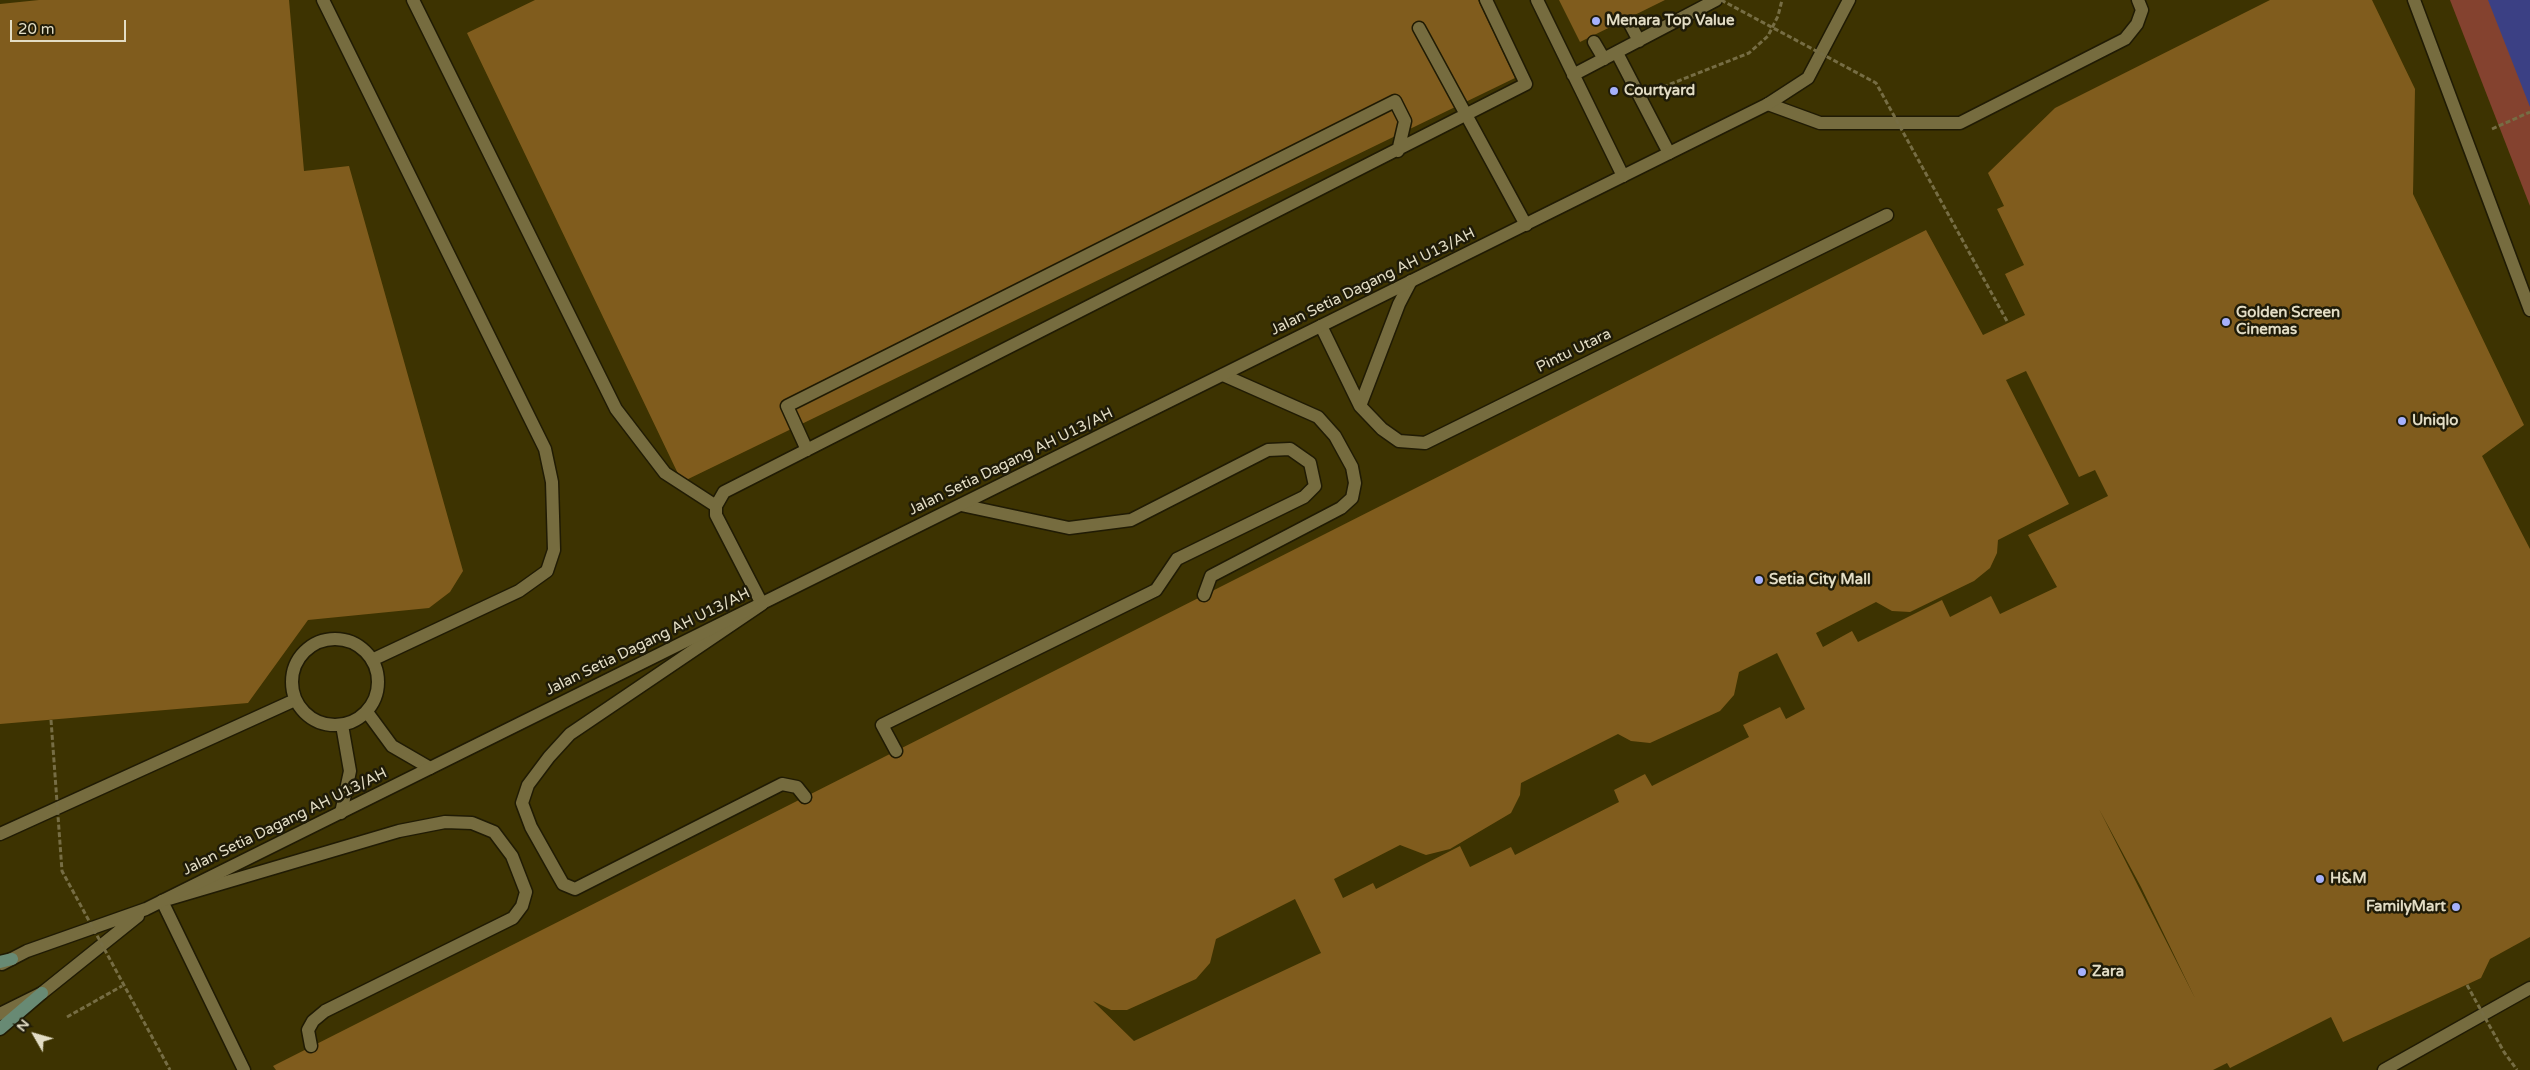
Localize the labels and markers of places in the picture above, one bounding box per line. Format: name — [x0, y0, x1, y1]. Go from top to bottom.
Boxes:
place label: Menara Top Value — [1606, 12, 1734, 30]
marker: Menara Top Value — [1590, 15, 1602, 27]
place label: Courtyard — [1624, 82, 1695, 100]
marker: Courtyard — [1608, 85, 1620, 97]
place label: Golden Screen Cinemas — [2236, 304, 2340, 339]
marker: Golden Screen Cinemas — [2220, 316, 2232, 328]
place label: Uniqlo — [2412, 412, 2458, 430]
marker: Uniqlo — [2396, 415, 2408, 427]
place label: Setia City Mall — [1769, 571, 1871, 589]
marker: Setia City Mall — [1753, 574, 1765, 586]
place label: H&M — [2330, 870, 2367, 888]
marker: H&M — [2314, 873, 2326, 885]
place label: FamilyMart — [2366, 898, 2446, 916]
marker: FamilyMart — [2450, 901, 2462, 913]
place label: Zara — [2092, 963, 2124, 981]
marker: Zara — [2076, 966, 2088, 978]

